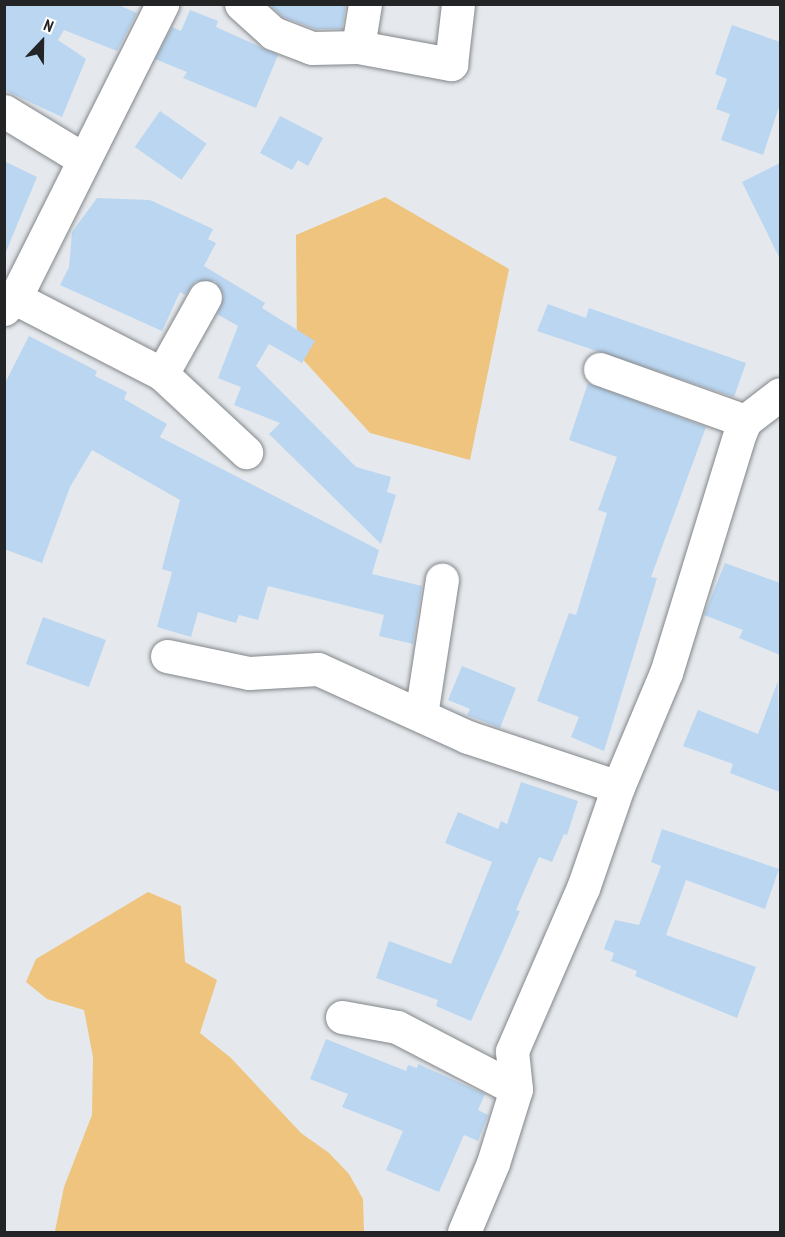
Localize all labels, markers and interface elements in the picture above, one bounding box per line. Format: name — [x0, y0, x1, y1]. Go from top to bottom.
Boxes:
north arrow — [12, 12, 72, 72]
text: N — [41, 14, 56, 36]

